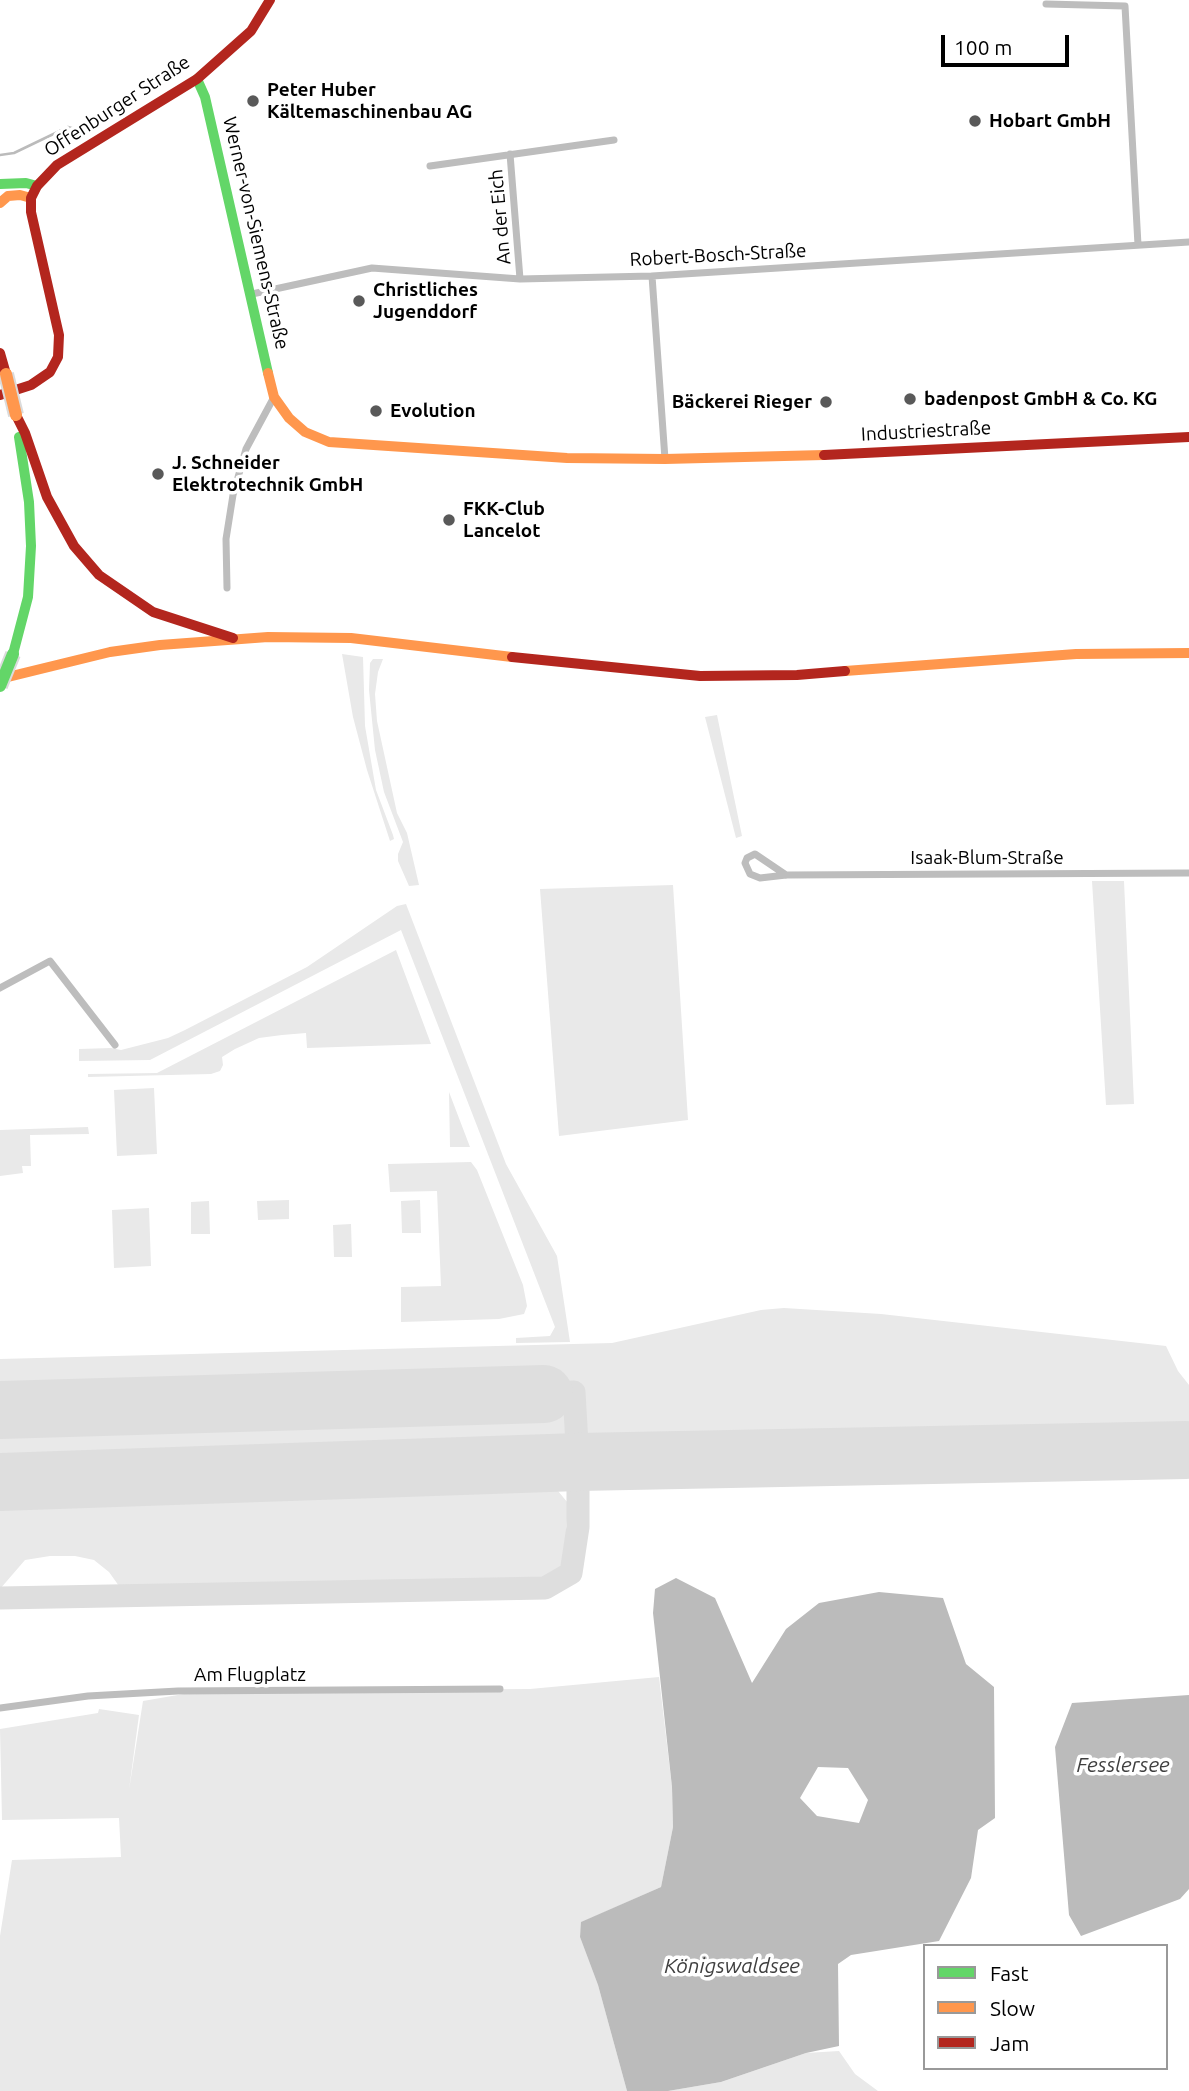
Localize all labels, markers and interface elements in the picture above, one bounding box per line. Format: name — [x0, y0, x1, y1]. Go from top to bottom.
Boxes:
scale bar — [944, 21, 1072, 65]
text: 100 m — [954, 35, 1012, 59]
street label: Offenburger Straße — [40, 50, 194, 162]
place label: Peter Huber Kältemaschinenbau AG — [267, 79, 472, 123]
marker: Peter Huber Kältemaschinenbau AG — [245, 93, 261, 109]
place label: Hobart GmbH — [989, 110, 1111, 132]
marker: Hobart GmbH — [967, 113, 983, 129]
street label: Werner-von-Siemens-Straße — [218, 114, 294, 352]
street label: An der Eich — [484, 168, 516, 266]
street label: Robert-Bosch-Straße — [629, 239, 807, 271]
place label: Christliches Jugenddorf — [373, 279, 478, 323]
marker: Christliches Jugenddorf — [351, 293, 367, 309]
place label: badenpost GmbH & Co. KG — [924, 388, 1157, 410]
place label: Bäckerei Rieger — [672, 391, 812, 413]
marker: badenpost GmbH & Co. KG — [902, 391, 918, 407]
marker: Bäckerei Rieger — [818, 394, 834, 410]
place label: Evolution — [390, 400, 476, 422]
marker: Evolution — [368, 403, 384, 419]
street label: Industriestraße — [860, 416, 992, 446]
place label: J. Schneider Elektrotechnik GmbH — [172, 452, 363, 496]
marker: J. Schneider Elektrotechnik GmbH — [150, 466, 166, 482]
place label: FKK-Club Lancelot — [463, 498, 545, 542]
marker: FKK-Club Lancelot — [441, 512, 457, 528]
street label: Isaak-Blum-Straße — [910, 847, 1064, 869]
street label: Am Flugplatz — [194, 1664, 306, 1686]
water label: Fesslersee — [1076, 1752, 1170, 1778]
legend — [923, 1944, 1168, 2070]
water label: Königswaldsee — [664, 1953, 800, 1979]
text: Fast — [990, 1961, 1028, 1985]
text: Slow — [990, 1996, 1035, 2020]
text: Jam — [990, 2031, 1029, 2055]

